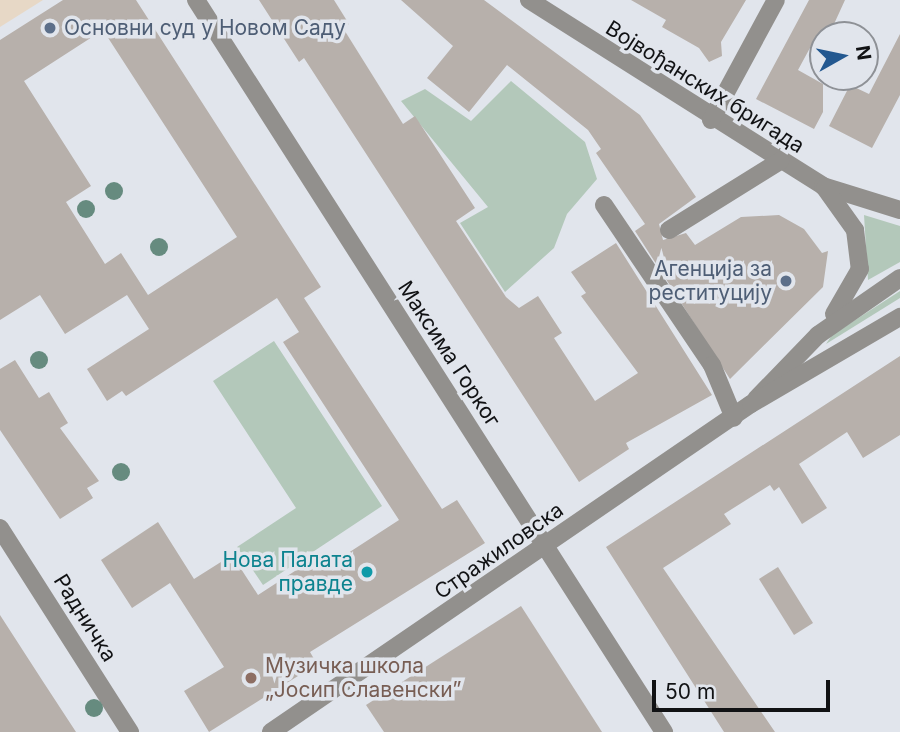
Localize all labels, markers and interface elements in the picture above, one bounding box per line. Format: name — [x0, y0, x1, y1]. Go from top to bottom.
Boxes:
place label: Основни суд у Новом Саду — [64, 15, 346, 41]
street label: Војвођанских бригада — [601, 16, 809, 158]
marker: Основни суд у Новом Саду — [42, 20, 58, 36]
north arrow — [809, 21, 879, 91]
text: N — [851, 44, 876, 62]
place label: Агенција за реституцију — [649, 256, 772, 306]
marker: Агенција за реституцију — [778, 273, 794, 289]
street label: Максима Горког — [393, 276, 505, 432]
street label: Стражиловска — [430, 497, 568, 605]
place label: Нова Палата правде — [222, 547, 353, 597]
marker: Нова Палата правде — [359, 564, 375, 580]
street label: Радничка — [48, 570, 122, 666]
place label: Музичка школа „Јосип Славенски” — [265, 653, 461, 703]
scale bar — [655, 666, 834, 710]
marker: Музичка школа „Јосип Славенски” — [243, 670, 259, 686]
text: 50 m — [665, 679, 715, 704]

